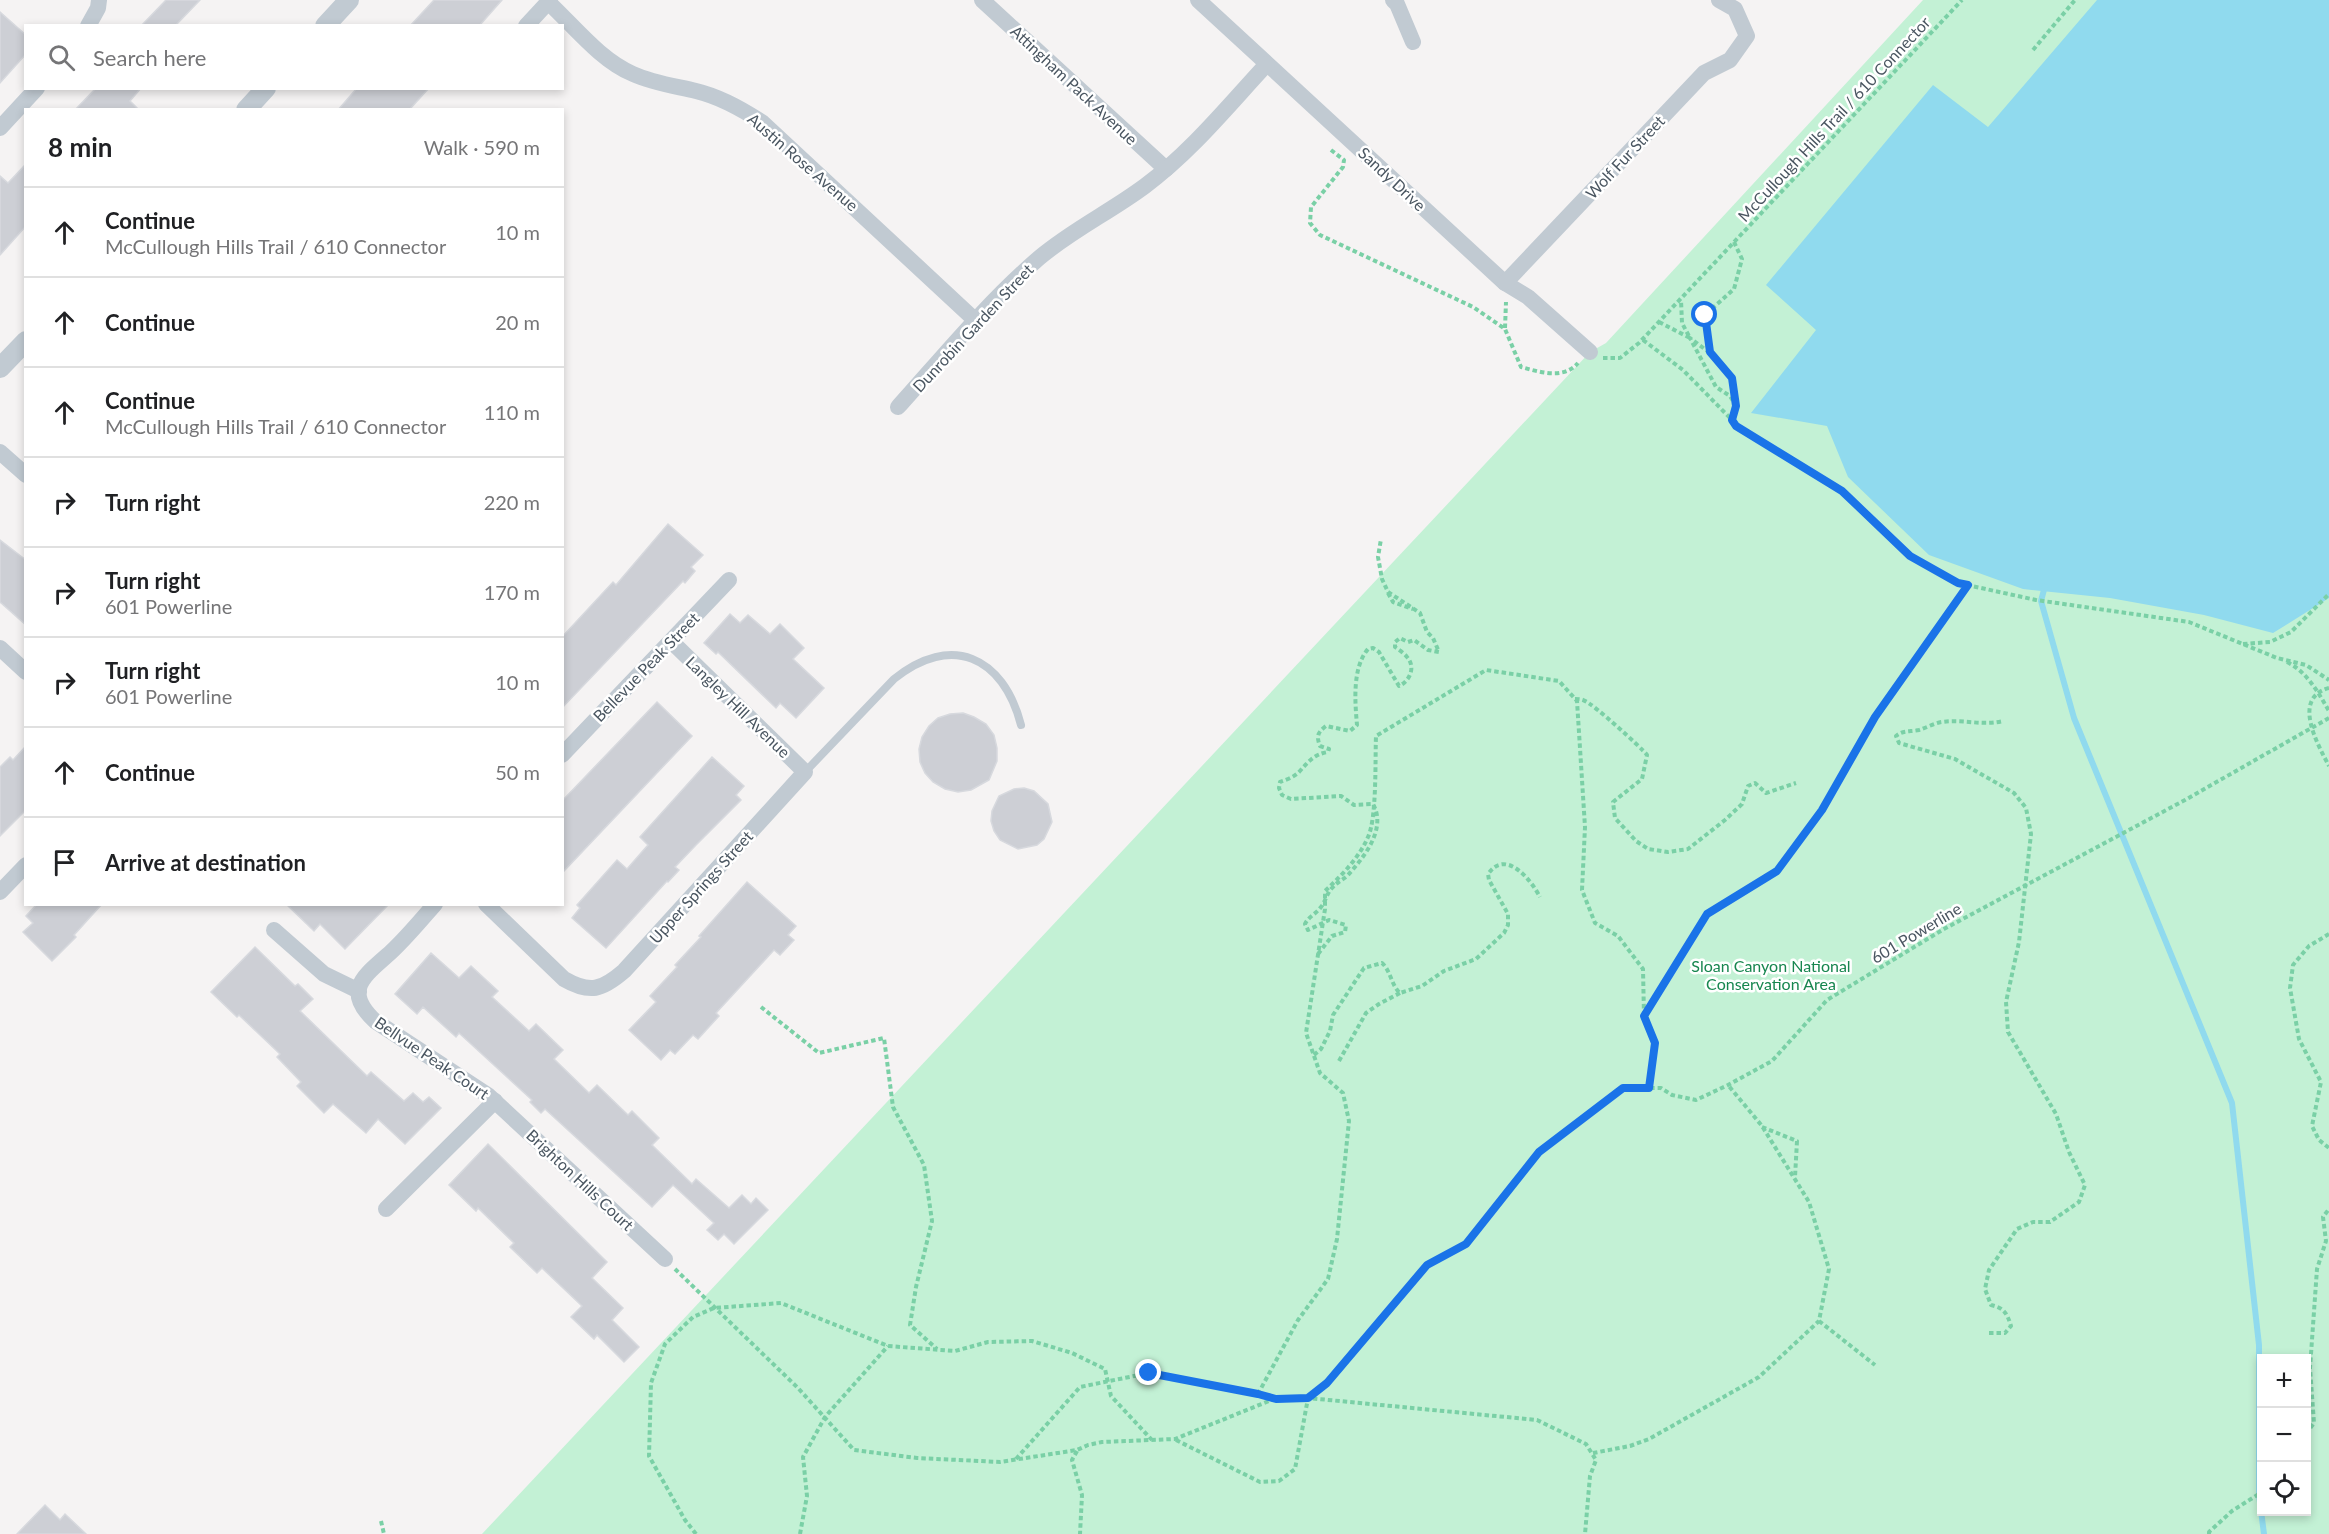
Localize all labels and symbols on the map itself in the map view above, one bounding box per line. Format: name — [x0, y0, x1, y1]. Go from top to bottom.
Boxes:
street label: McCullough Hills Trail / 610 Connector — [1734, 12, 1934, 225]
street label: Attingham Pack Avenue — [1007, 21, 1142, 148]
street label: Austin Rose Avenue — [744, 109, 862, 215]
street label: Wolf Fur Street — [1581, 111, 1668, 202]
street label: Sandy Drive — [1355, 143, 1430, 214]
street label: Dunrobin Garden Street — [908, 260, 1037, 396]
route start — [1691, 301, 1717, 327]
street label: Bellevue Peak Street — [589, 608, 703, 725]
street label: Langley Hill Avenue — [682, 652, 794, 761]
street label: Upper Springs Street — [645, 826, 756, 947]
street label: 601 Powerline — [1867, 898, 1964, 967]
park label: Sloan Canyon National Conservation Area — [1691, 956, 1851, 993]
street label: Bellvue Peak Court — [371, 1012, 493, 1103]
street label: Brighton Hills Court — [523, 1125, 638, 1234]
route end — [1135, 1359, 1161, 1385]

